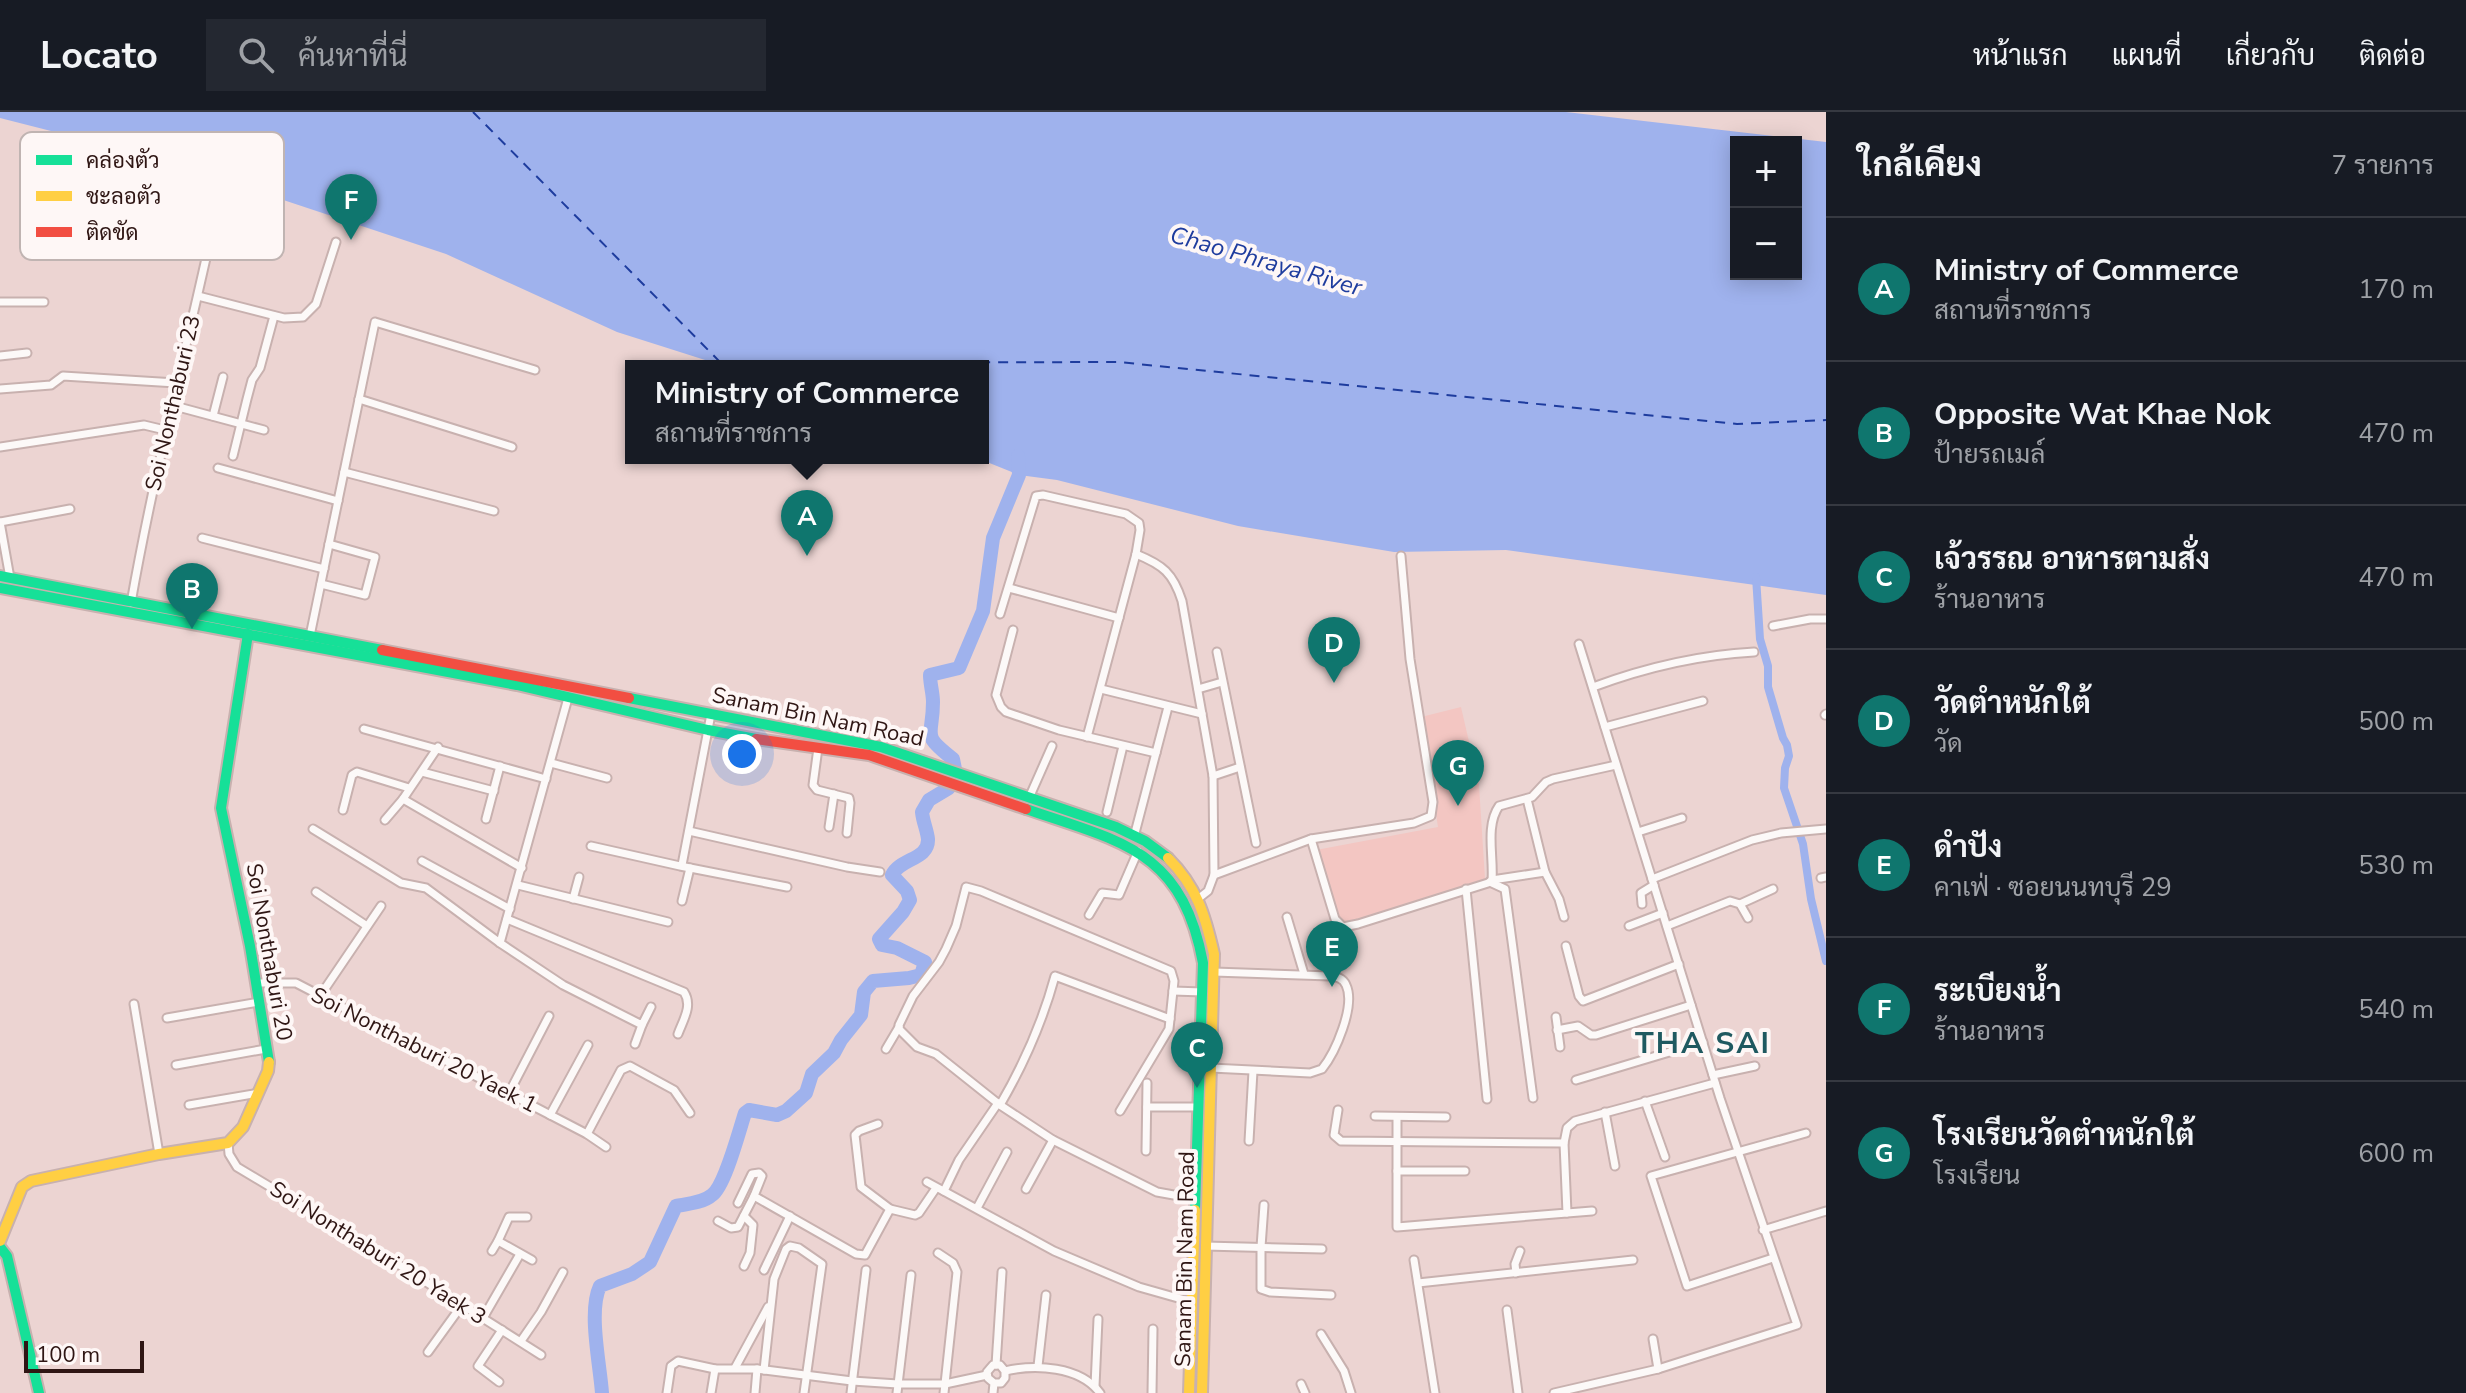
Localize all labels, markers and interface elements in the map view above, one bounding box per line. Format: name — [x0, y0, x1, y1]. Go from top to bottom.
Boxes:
search box — [206, 19, 766, 91]
text: Locato — [40, 30, 158, 81]
icon: search — [234, 33, 278, 77]
text: ค้นหาที่นี่ — [298, 36, 408, 77]
text: หน้าแรก — [1973, 37, 2068, 75]
text: แผนที่ — [2112, 37, 2182, 75]
text: เกี่ยวกับ — [2226, 37, 2315, 75]
text: ติดต่อ — [2359, 37, 2426, 75]
legend — [20, 132, 284, 260]
map controls — [1730, 136, 1802, 280]
button: + — [1730, 136, 1802, 208]
text: ใกล้เคียง — [1858, 142, 1982, 188]
text: คล่องตัว — [86, 146, 160, 176]
text: 7 รายการ — [2331, 148, 2434, 183]
pin: F — [325, 174, 377, 240]
text: ชะลอตัว — [86, 182, 161, 212]
button: − — [1730, 208, 1802, 280]
text: ติดขัด — [86, 218, 138, 248]
water label: Chao Phraya River — [1166, 218, 1367, 304]
text: Ministry of Commerce — [1934, 250, 2239, 291]
text: A — [1874, 272, 1894, 307]
text: 170 m — [2358, 272, 2434, 307]
text: สถานที่ราชการ — [1934, 293, 2092, 328]
street label: Soi Nonthaburi 23 — [138, 312, 208, 494]
popup — [625, 360, 989, 464]
text: Ministry of Commerce — [655, 373, 959, 414]
text: Opposite Wat Khae Nok — [1934, 394, 2271, 435]
text: สถานที่ราชการ — [655, 416, 812, 451]
text: B — [1875, 416, 1893, 451]
text: 470 m — [2358, 416, 2434, 451]
text: ป้ายรถเมล์ — [1934, 437, 2045, 472]
pin: A — [781, 490, 833, 556]
text: เจ้วรรณ อาหารตามสั่ง — [1934, 539, 2210, 580]
text: C — [1875, 560, 1893, 595]
text: 470 m — [2358, 560, 2434, 595]
pin: B — [166, 563, 218, 629]
text: ร้านอาหาร — [1934, 582, 2045, 617]
pin: D — [1308, 617, 1360, 683]
street label: Sanam Bin Nam Road — [709, 680, 927, 754]
text: วัดตำหนักใต้ — [1934, 683, 2091, 724]
text: D — [1874, 704, 1894, 739]
text: 500 m — [2358, 704, 2434, 739]
text: วัด — [1934, 726, 1963, 761]
your location — [722, 734, 762, 774]
pin: G — [1432, 740, 1484, 806]
text: ดำปัง — [1934, 827, 2002, 868]
text: E — [1876, 848, 1892, 883]
text: 530 m — [2358, 848, 2434, 883]
street label: Soi Nonthaburi 20 — [239, 861, 299, 1043]
text: คาเฟ่ · ซอยนนทบุรี 29 — [1934, 870, 2172, 905]
pin: E — [1306, 921, 1358, 987]
text: ระเบียงน้ำ — [1934, 971, 2062, 1012]
street label: Soi Nonthaburi 20 Yaek 1 — [306, 980, 542, 1120]
text: F — [1877, 992, 1891, 1027]
text: 540 m — [2358, 992, 2434, 1027]
text: ร้านอาหาร — [1934, 1014, 2045, 1049]
pin: C — [1171, 1022, 1223, 1088]
district label: THA SAI — [1635, 1023, 1771, 1064]
text: โรงเรียนวัดตำหนักใต้ — [1934, 1115, 2194, 1156]
text: G — [1874, 1136, 1894, 1171]
text: 600 m — [2358, 1136, 2434, 1171]
street label: Sanam Bin Nam Road — [1168, 1151, 1202, 1367]
text: โรงเรียน — [1934, 1158, 2020, 1193]
street label: Soi Nonthaburi 20 Yaek 3 — [264, 1174, 492, 1332]
scale bar — [24, 1337, 144, 1373]
text: 100 m — [36, 1340, 100, 1370]

